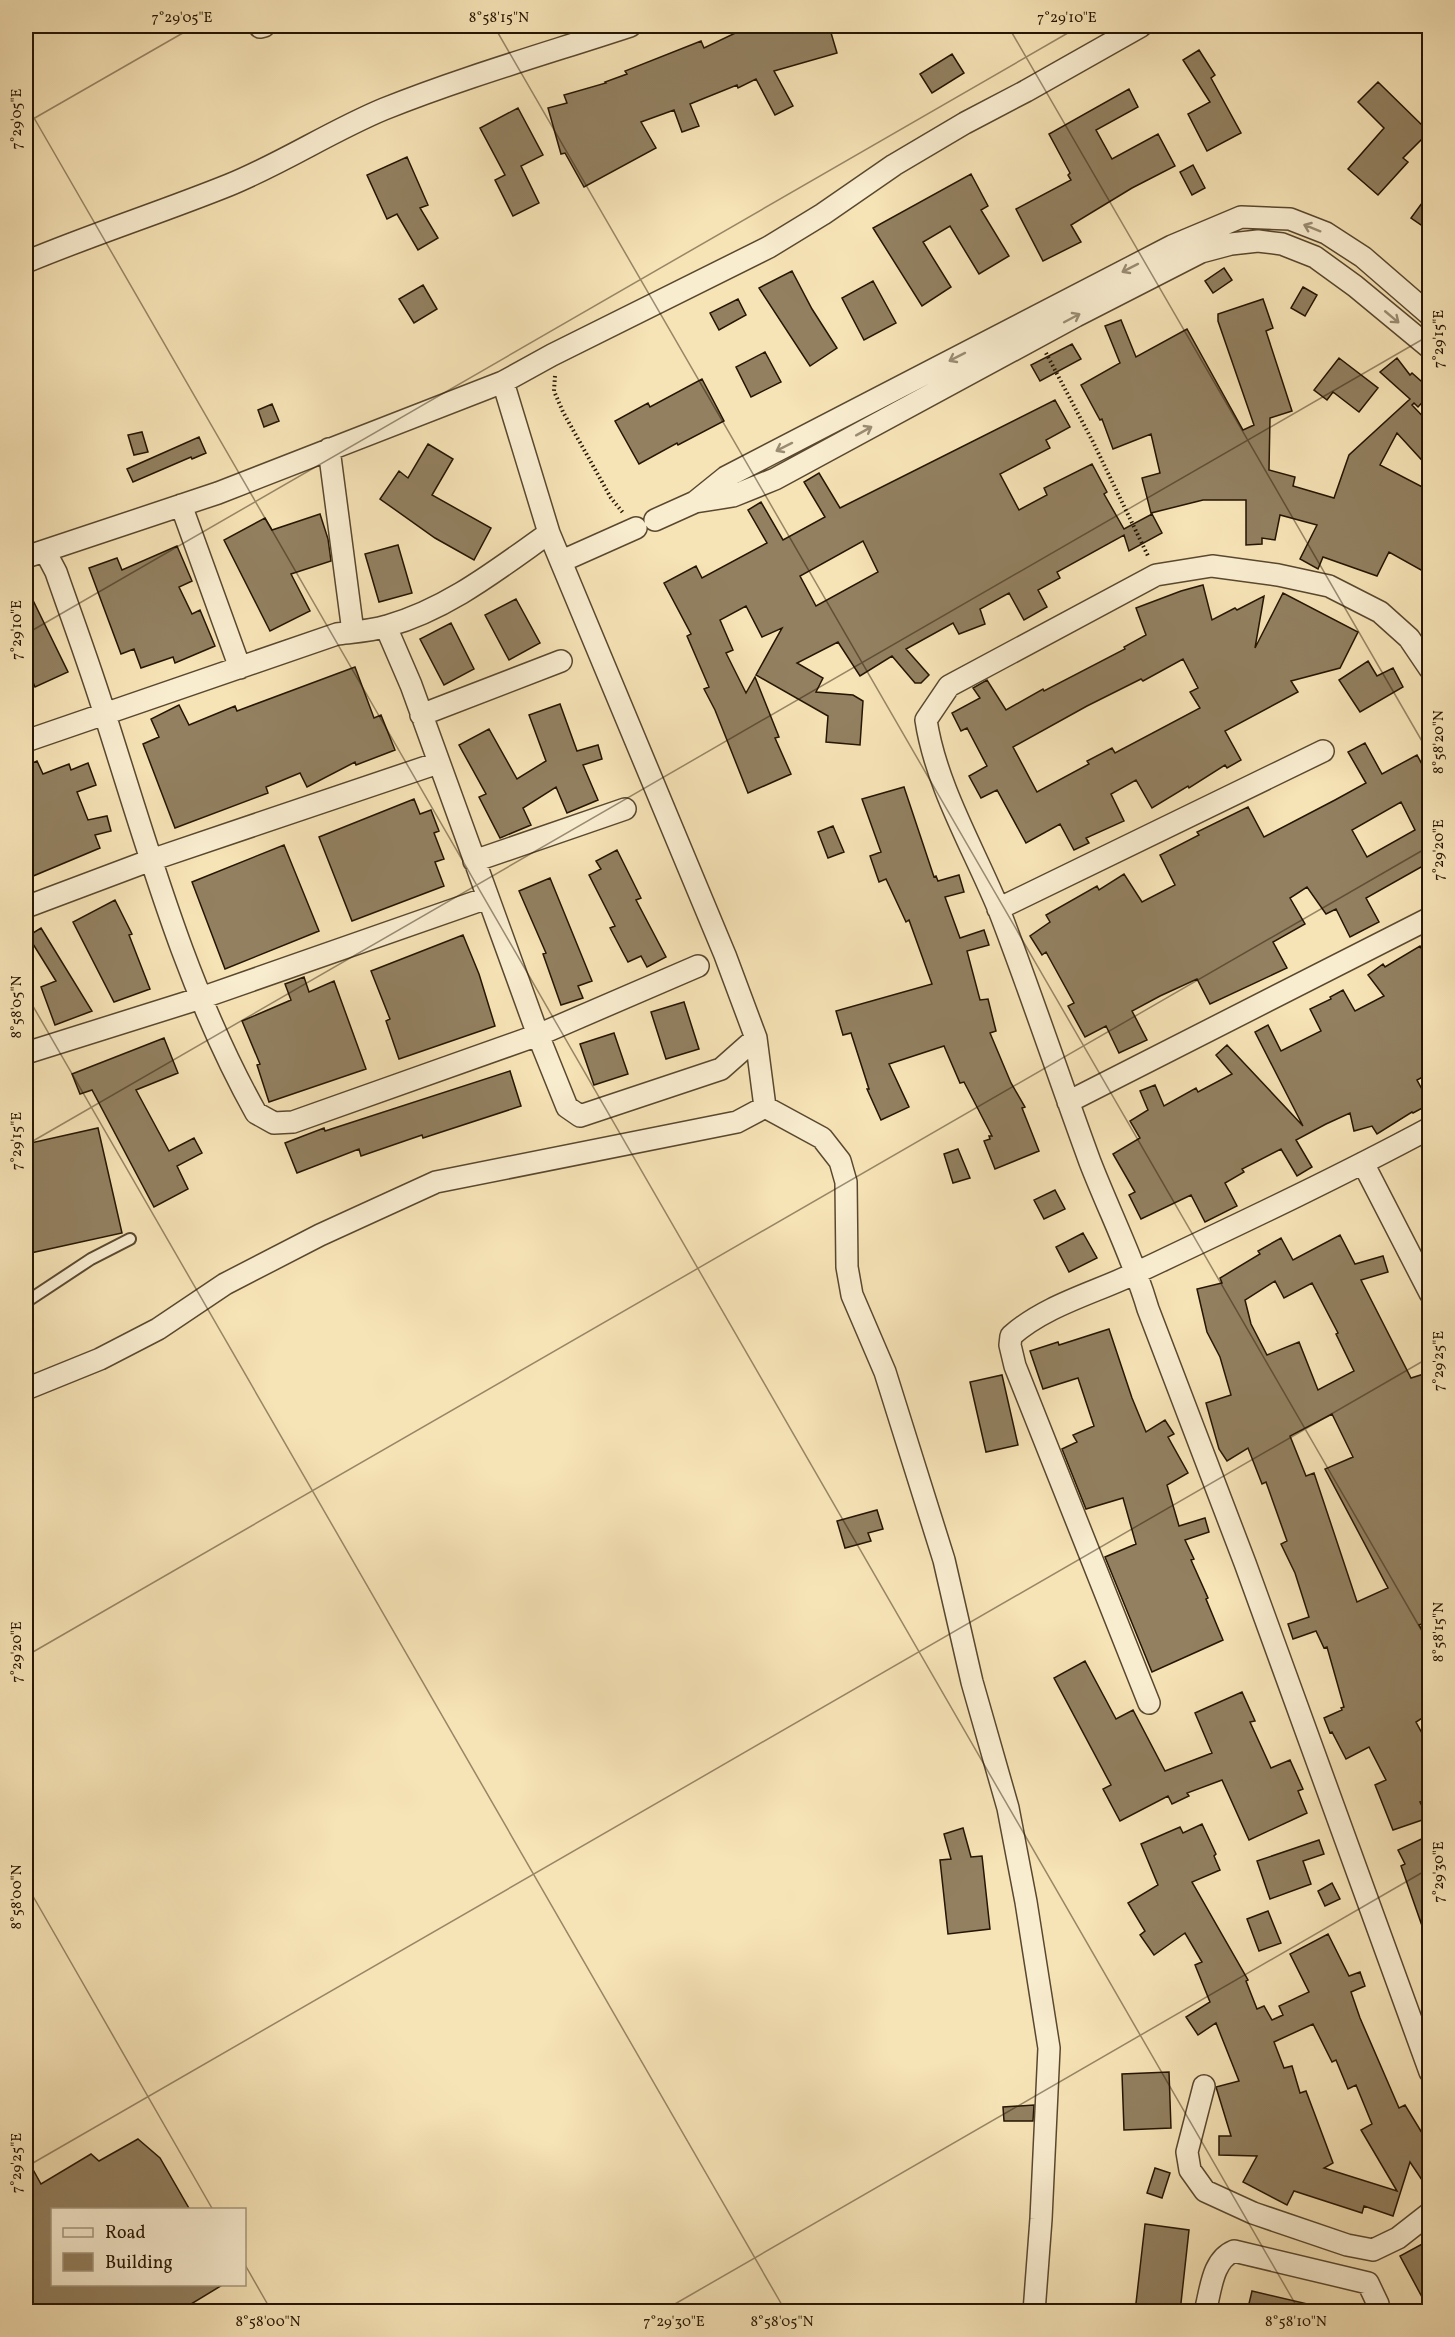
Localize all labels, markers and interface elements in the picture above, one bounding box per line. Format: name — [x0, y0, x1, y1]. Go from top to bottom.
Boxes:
text: 7°29'05"E — [151, 8, 213, 29]
text: 8°58'15"N — [469, 8, 529, 29]
text: 7°29'10"E — [1037, 8, 1097, 29]
text: 7°29'05"E — [7, 88, 28, 150]
one-way arrow — [1303, 222, 1322, 233]
one-way arrow — [1122, 262, 1139, 274]
one-way arrow — [1384, 310, 1400, 323]
text: 7°29'15"E — [1429, 310, 1450, 368]
one-way arrow — [1063, 312, 1080, 324]
one-way arrow — [948, 352, 966, 363]
one-way arrow — [855, 425, 872, 437]
one-way arrow — [775, 442, 793, 453]
text: 7°29'10"E — [7, 600, 28, 660]
text: 8°58'20"N — [1429, 710, 1450, 774]
text: 7°29'20"E — [1429, 819, 1450, 881]
text: 8°58'05"N — [7, 975, 28, 1039]
text: 7°29'15"E — [7, 1112, 28, 1170]
text: 7°29'25"E — [1429, 1331, 1450, 1391]
text: 8°58'15"N — [1429, 1602, 1450, 1662]
text: 7°29'20"E — [7, 1621, 28, 1683]
text: 7°29'30"E — [1429, 1841, 1450, 1903]
text: 8°58'00"N — [7, 1864, 28, 1930]
text: 7°29'25"E — [7, 2133, 28, 2193]
legend — [51, 2208, 246, 2286]
text: Road — [105, 2221, 146, 2246]
text: Building — [105, 2251, 173, 2276]
text: 8°58'00"N — [235, 2312, 301, 2333]
text: 7°29'30"E — [643, 2312, 705, 2333]
text: 8°58'05"N — [750, 2312, 814, 2333]
text: 8°58'10"N — [1265, 2312, 1327, 2333]

